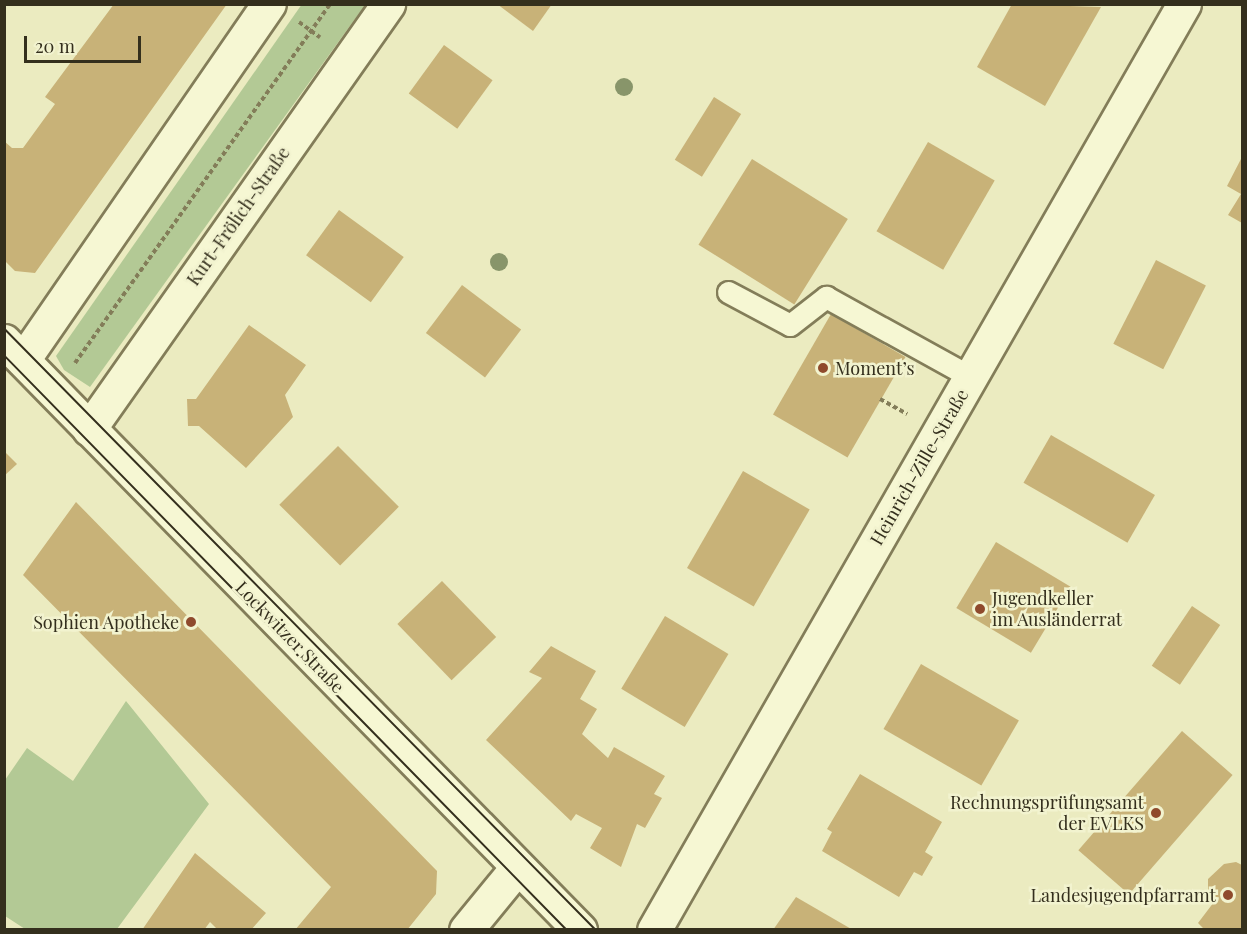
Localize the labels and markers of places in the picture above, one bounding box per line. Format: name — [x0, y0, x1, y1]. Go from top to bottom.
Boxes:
place label: Moment’s — [835, 357, 915, 379]
marker: Moment’s — [816, 361, 830, 375]
place label: Jugendkeller im Ausländerrat — [992, 588, 1123, 630]
marker: Jugendkeller im Ausländerrat — [973, 602, 987, 616]
place label: Sophien Apotheke — [33, 611, 179, 633]
marker: Sophien Apotheke — [184, 615, 198, 629]
place label: Rechnungsprüfungsamt der EVLKS — [950, 792, 1144, 834]
marker: Rechnungsprüfungsamt der EVLKS — [1149, 806, 1163, 820]
place label: Landesjugendpfarramt — [1030, 884, 1216, 906]
marker: Landesjugendpfarramt — [1221, 888, 1235, 902]

